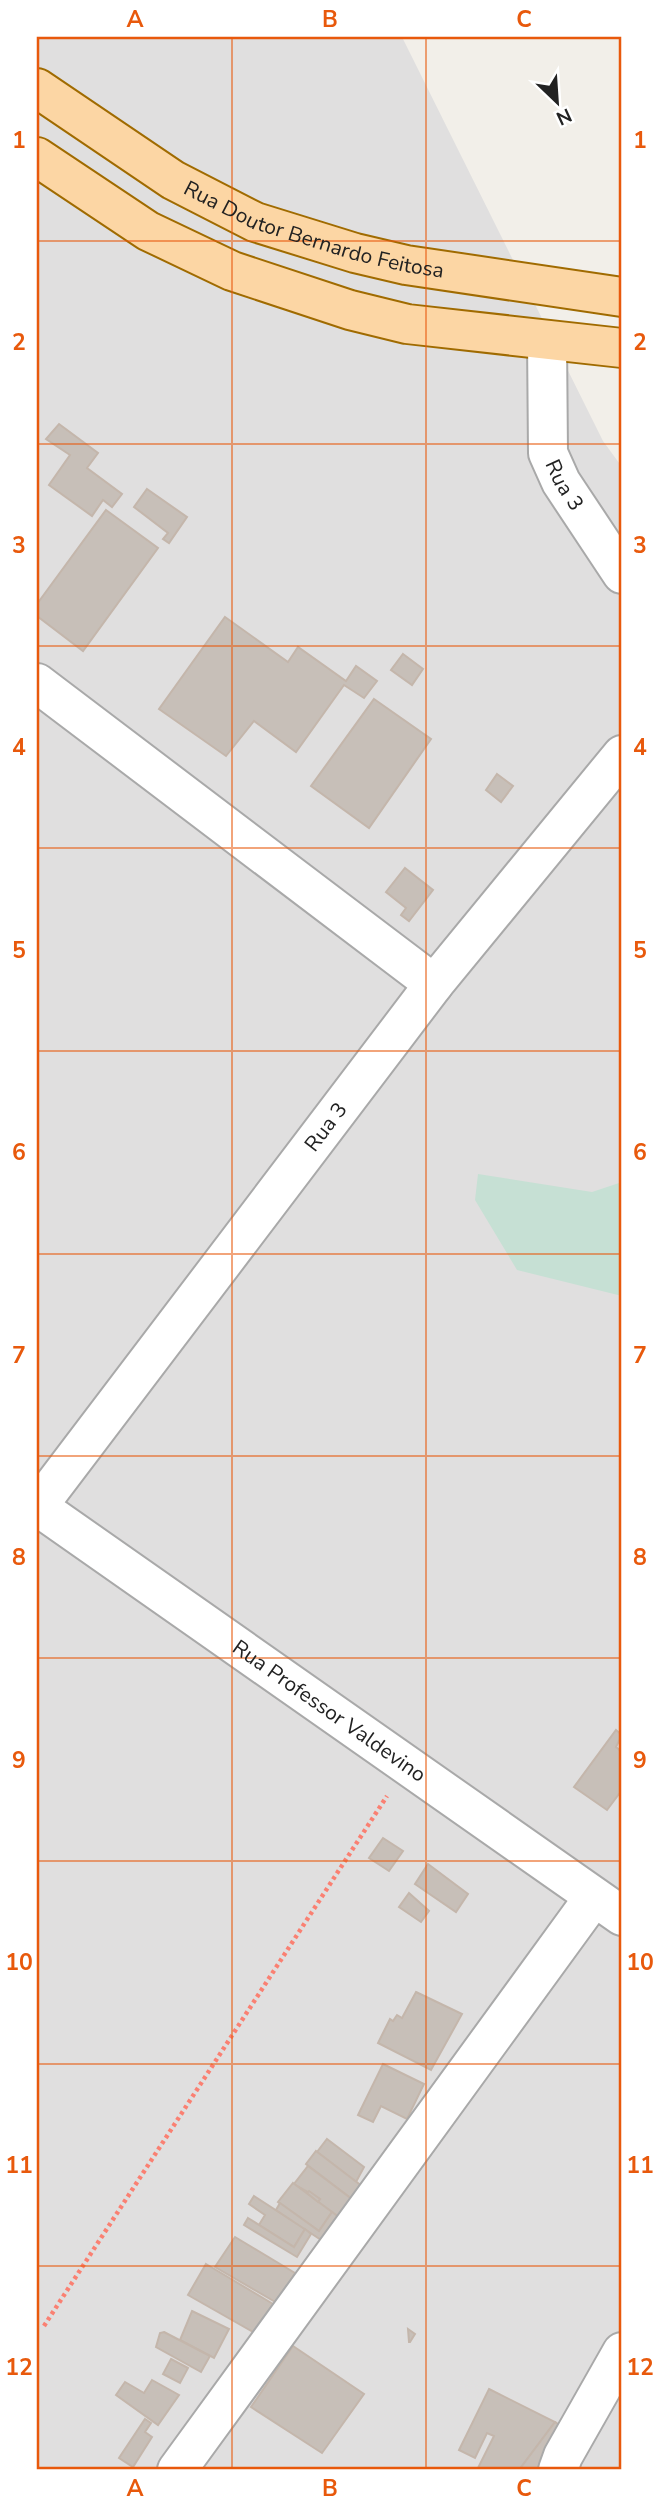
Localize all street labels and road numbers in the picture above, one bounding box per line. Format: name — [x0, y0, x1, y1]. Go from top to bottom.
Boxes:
street label: Rua Doutor Bernardo Feitosa — [179, 174, 446, 284]
street label: Rua 3 — [539, 455, 590, 516]
street label: Rua 3 — [298, 1096, 353, 1157]
street label: Rua Professor Valdevino — [227, 1633, 432, 1788]

